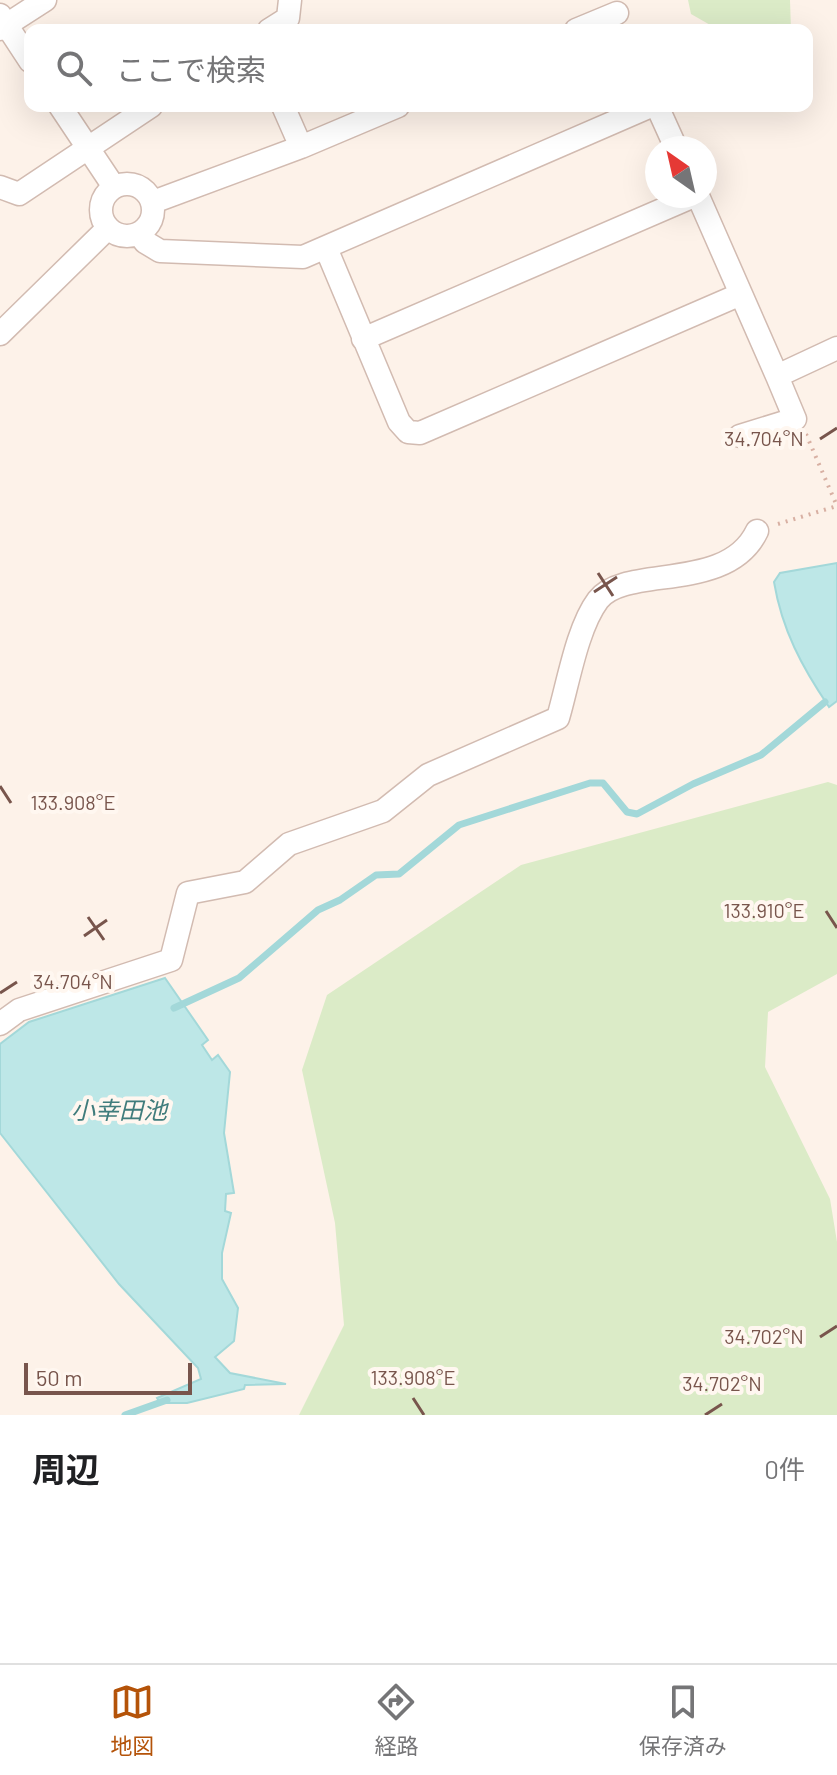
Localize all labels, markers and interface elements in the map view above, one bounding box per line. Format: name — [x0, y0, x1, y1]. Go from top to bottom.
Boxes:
search box — [24, 24, 813, 112]
icon: search — [52, 46, 96, 90]
text: ここで検索 — [116, 51, 266, 87]
north arrow — [645, 136, 717, 208]
text: 34.704°N — [724, 426, 804, 450]
text: 133.908°E — [30, 790, 116, 814]
text: 133.910°E — [723, 898, 805, 922]
text: 34.704°N — [33, 969, 113, 993]
water label: 小幸田池 — [71, 1095, 169, 1124]
text: 34.702°N — [724, 1324, 804, 1348]
scale bar — [24, 1359, 192, 1395]
text: 50 m — [36, 1364, 82, 1390]
text: 133.908°E — [370, 1365, 456, 1389]
text: 34.702°N — [682, 1371, 762, 1395]
text: 周辺 — [32, 1448, 100, 1489]
text: 0件 — [764, 1453, 805, 1484]
tab: 地図 — [110, 1680, 154, 1760]
tab: 経路 — [374, 1680, 419, 1760]
tab: 保存済み — [639, 1680, 727, 1760]

